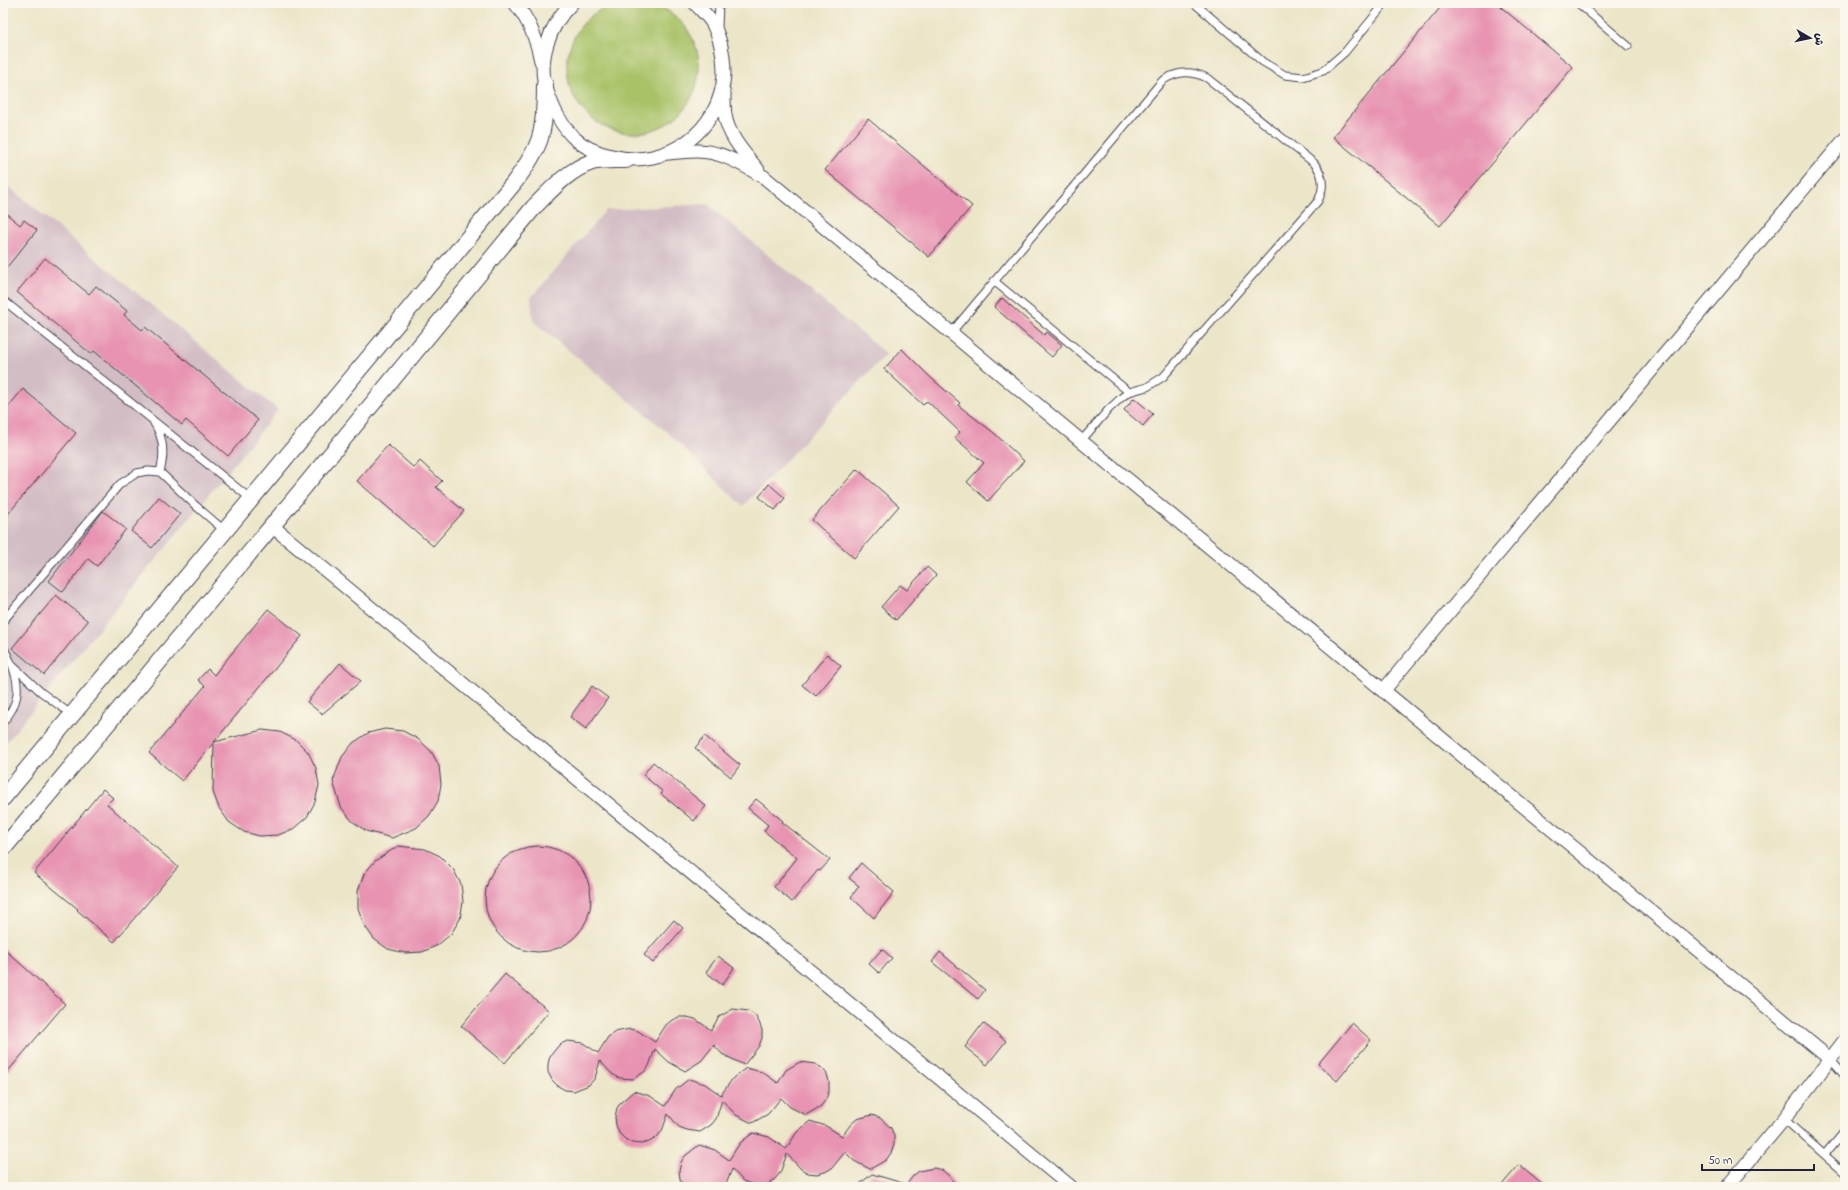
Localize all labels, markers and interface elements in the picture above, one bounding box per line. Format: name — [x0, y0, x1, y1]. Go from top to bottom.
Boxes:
north arrow — [1790, 18, 1830, 58]
text: ش — [1810, 32, 1828, 47]
scale bar — [1702, 1146, 1814, 1172]
text: 50 m — [1708, 1152, 1732, 1170]

